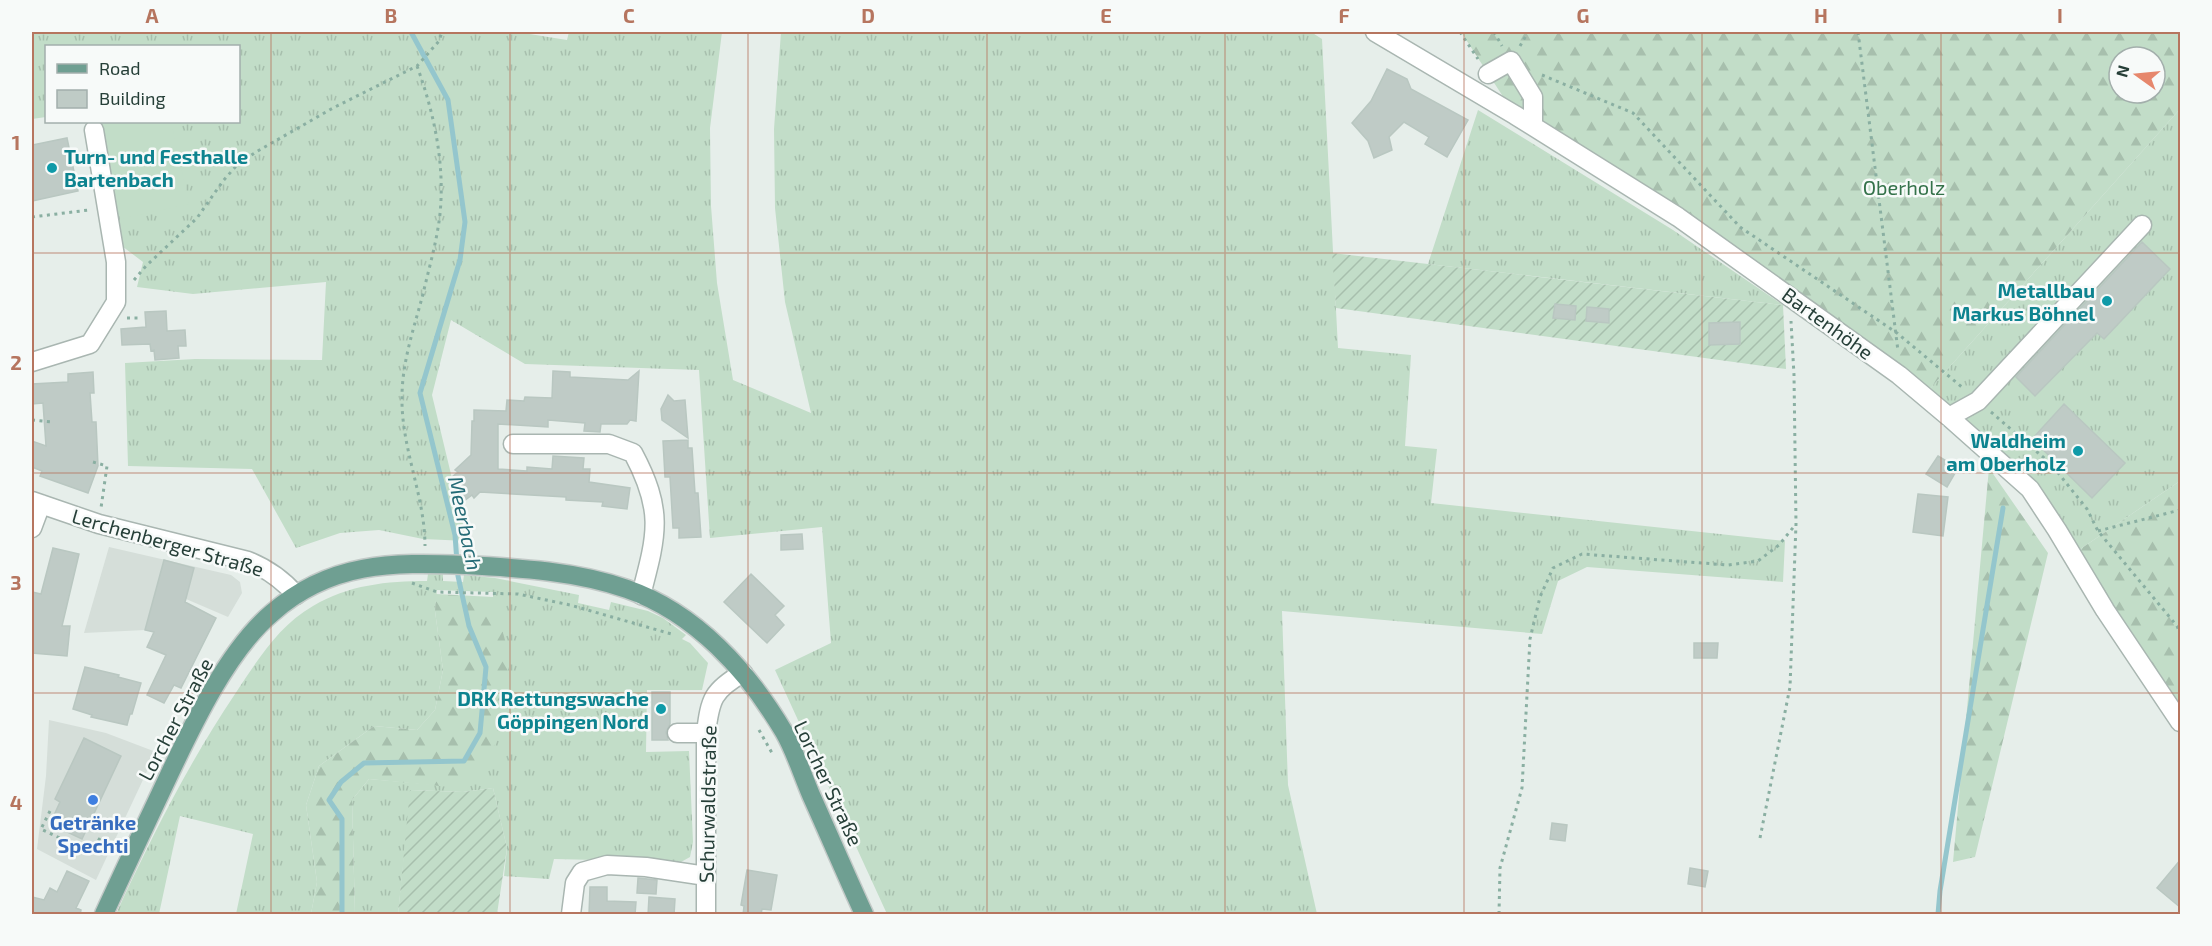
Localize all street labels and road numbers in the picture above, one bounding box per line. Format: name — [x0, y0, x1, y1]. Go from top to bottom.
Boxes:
street label: Bartenhöhe — [1778, 282, 1878, 364]
street label: Lerchenberger Straße — [69, 503, 267, 581]
street label: Lorcher Straße — [133, 654, 217, 784]
street label: Lorcher Straße — [789, 717, 869, 849]
street label: Schurwaldstraße — [694, 725, 720, 883]

